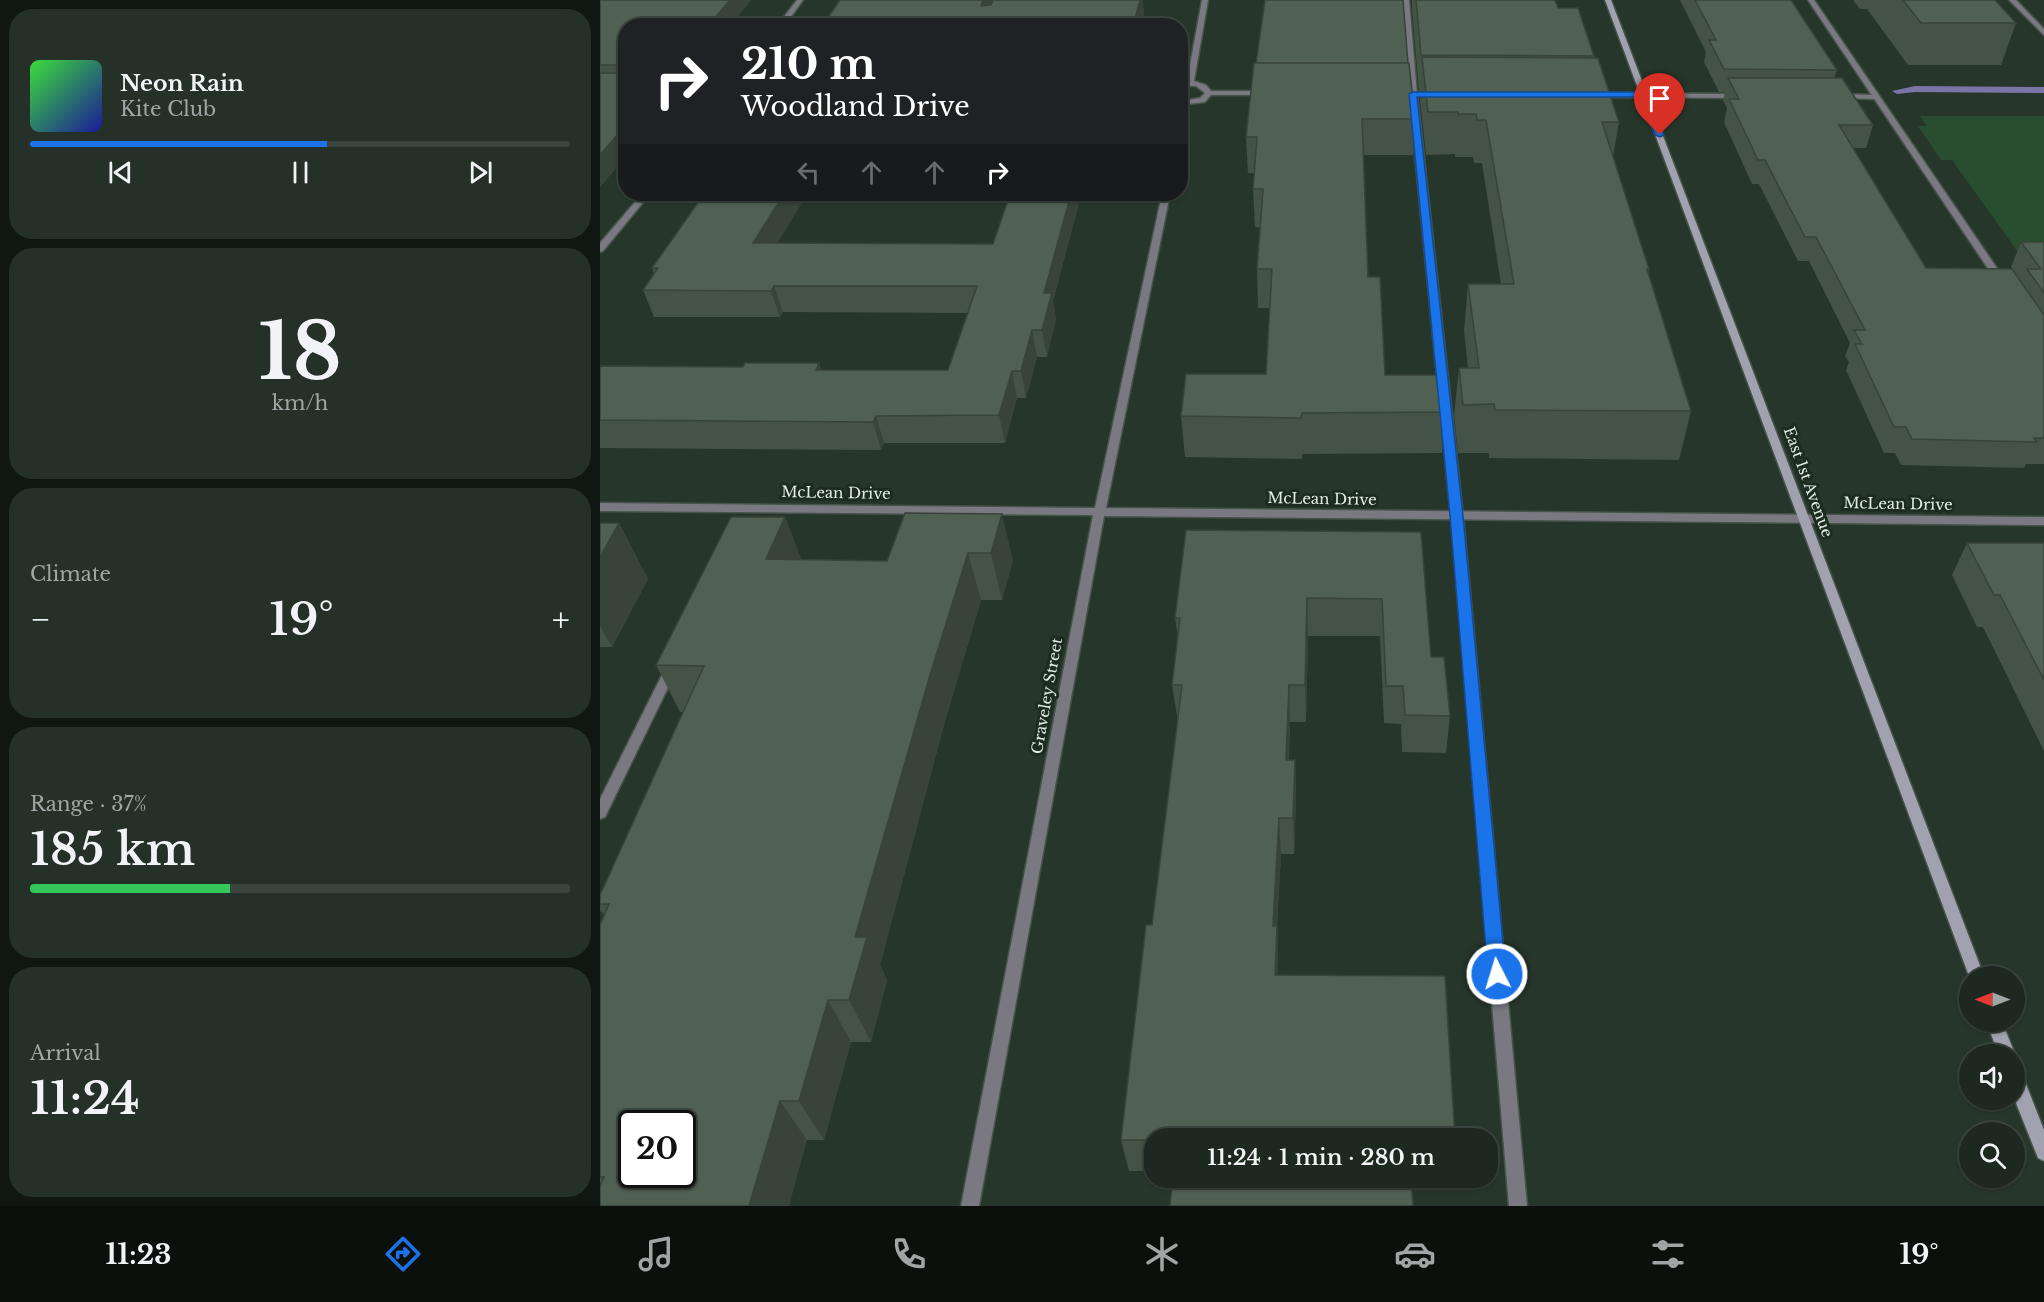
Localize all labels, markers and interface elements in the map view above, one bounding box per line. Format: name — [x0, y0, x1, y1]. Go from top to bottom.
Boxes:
text: 210 m — [741, 38, 876, 90]
icon: right — [642, 42, 720, 120]
text: Neon Rain — [120, 70, 244, 97]
pin — [1634, 73, 1685, 135]
icon: arrive — [1643, 82, 1676, 115]
text: Woodland Drive — [741, 90, 970, 123]
text: Kite Club — [120, 97, 216, 121]
icon: previous — [104, 156, 137, 189]
icon: pause — [284, 156, 317, 189]
icon: next — [464, 156, 497, 189]
icon: left — [792, 156, 825, 189]
icon: ahead — [855, 156, 888, 189]
icon: ahead — [918, 156, 951, 189]
icon: right — [981, 156, 1014, 189]
text: 18 — [258, 303, 342, 400]
text: km/h — [272, 391, 328, 415]
street label: East 1st Avenue — [1780, 424, 1837, 540]
street label: McLean Drive — [781, 482, 891, 503]
street label: McLean Drive — [1267, 488, 1377, 509]
street label: McLean Drive — [1843, 493, 1953, 514]
text: Climate — [30, 562, 111, 586]
text: 19° — [269, 591, 334, 647]
text: − — [30, 599, 51, 640]
text: + — [552, 599, 570, 640]
street label: Graveley Street — [1027, 636, 1066, 755]
text: Range · 37% — [30, 792, 147, 816]
text: 185 km — [30, 821, 195, 877]
position arrow — [1465, 942, 1529, 1006]
north arrow — [1959, 966, 2025, 1032]
map controls — [1959, 966, 2025, 1188]
text: Arrival — [30, 1041, 101, 1065]
button: sound — [1959, 1044, 2025, 1110]
text: 11:24 — [30, 1070, 140, 1126]
speed limit sign: 20 — [618, 1110, 696, 1188]
button: search — [1959, 1122, 2025, 1188]
text: 11:24 · 1 min · 280 m — [1207, 1144, 1435, 1171]
icon: directions — [382, 1233, 424, 1275]
icon: music — [635, 1233, 677, 1275]
icon: phone — [888, 1233, 930, 1275]
icon: climate — [1141, 1233, 1183, 1275]
icon: car — [1394, 1233, 1436, 1275]
icon: filters — [1647, 1233, 1689, 1275]
text: 11:23 — [105, 1238, 171, 1271]
text: 19° — [1900, 1238, 1939, 1271]

